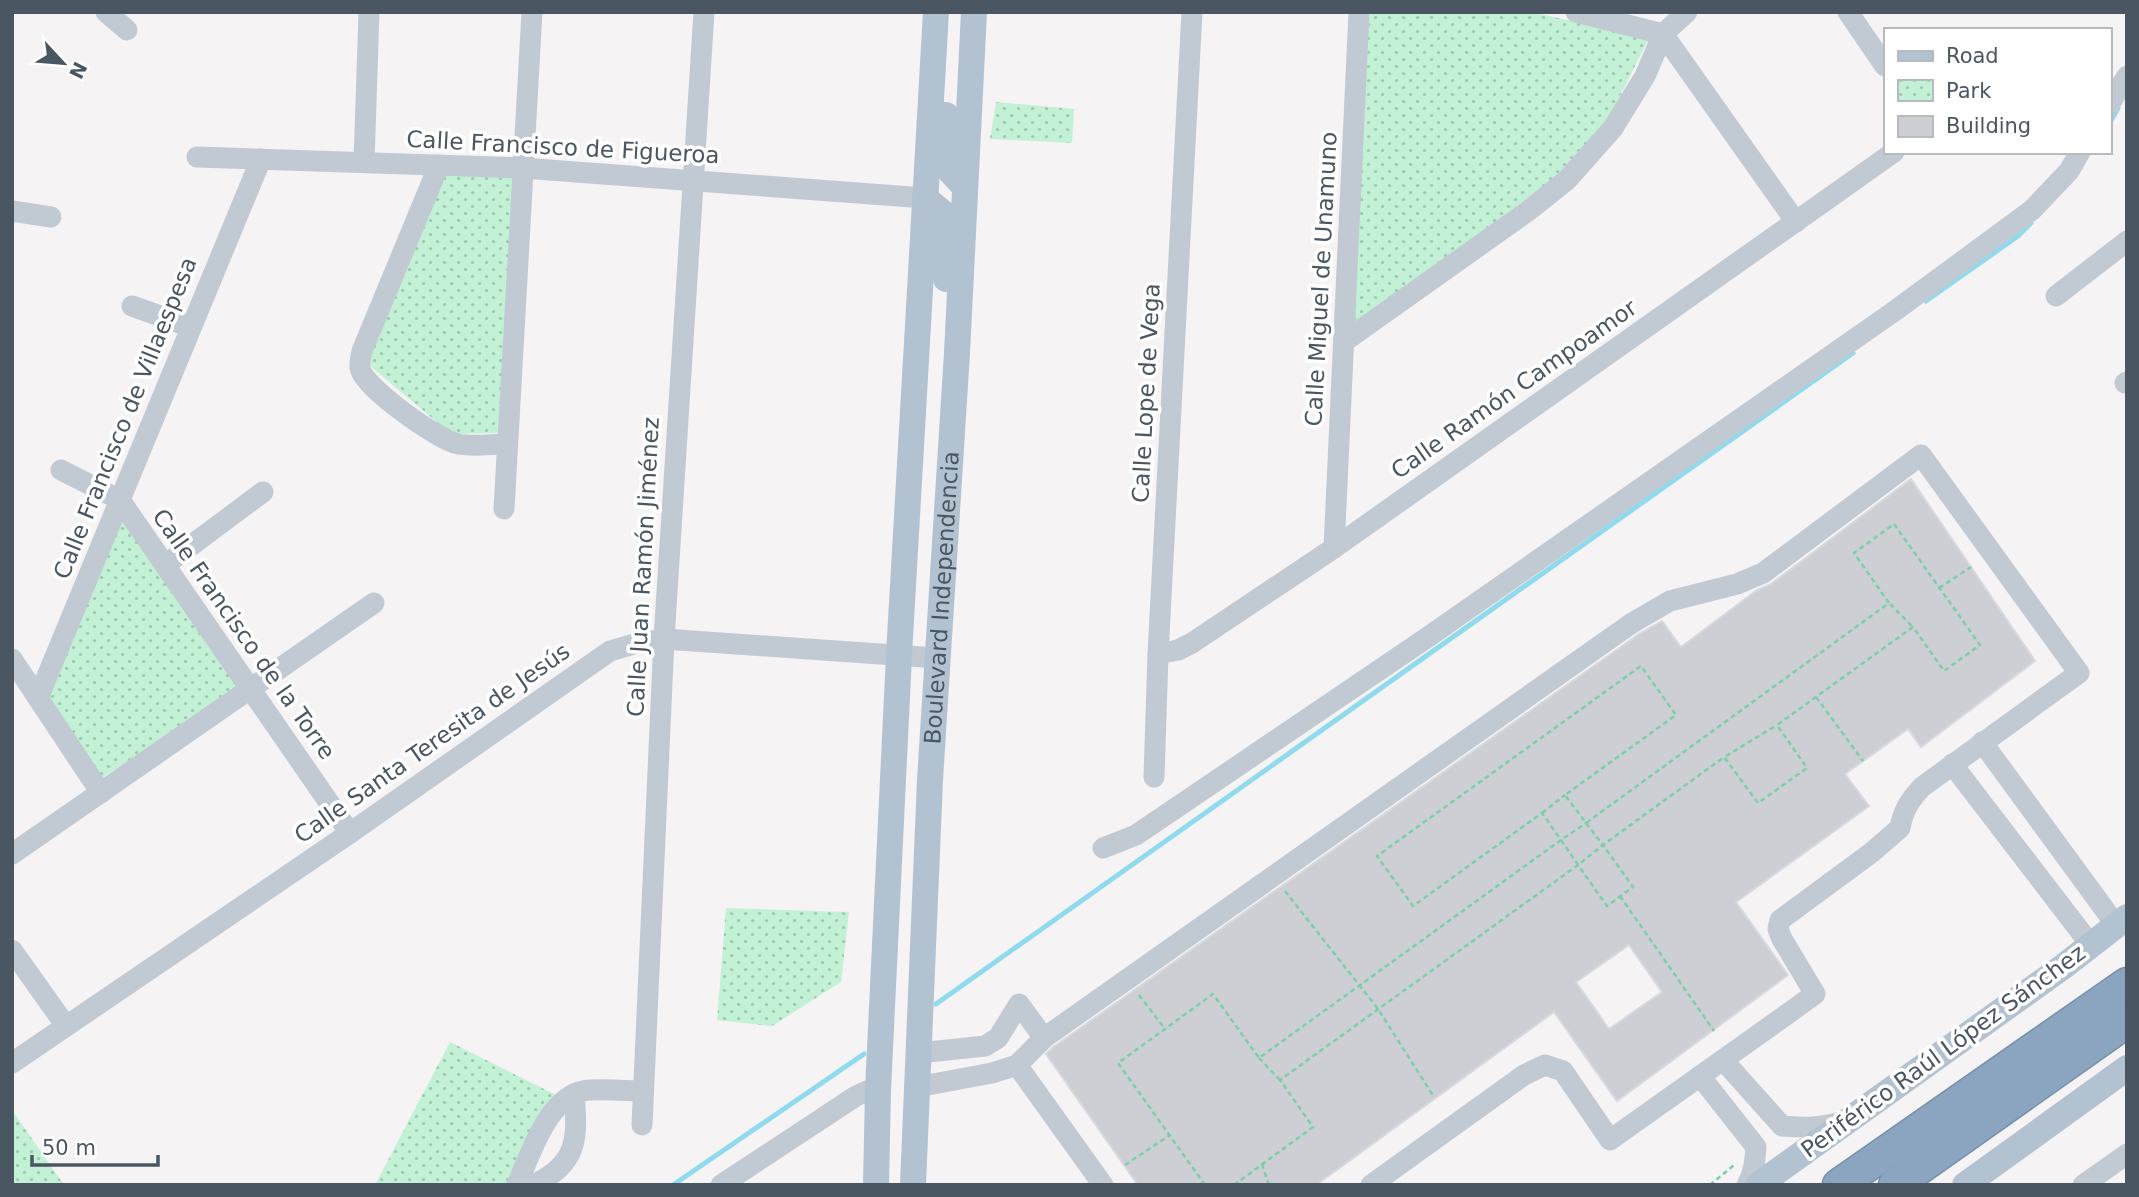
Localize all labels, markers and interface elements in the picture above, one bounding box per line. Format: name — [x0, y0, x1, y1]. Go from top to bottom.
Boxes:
north arrow — [28, 28, 98, 98]
legend — [1884, 28, 2111, 154]
text: Road — [1946, 44, 1999, 68]
text: N — [65, 58, 92, 82]
text: Park — [1946, 79, 1992, 103]
text: Building — [1946, 114, 2031, 138]
street label: Calle Francisco de Figueroa — [406, 126, 720, 168]
street label: Calle Miguel de Unamuno — [1300, 131, 1342, 427]
street label: Calle Francisco de Villaespesa — [48, 253, 202, 583]
street label: Calle Lope de Vega — [1127, 283, 1165, 503]
street label: Calle Ramón Campoamor — [1386, 294, 1642, 484]
street label: Calle Juan Ramón Jiménez — [622, 416, 664, 718]
street label: Boulevard Independencia — [919, 450, 964, 745]
street label: Calle Francisco de la Torre — [147, 504, 341, 764]
street label: Calle Santa Teresita de Jesús — [289, 638, 575, 848]
street label: Periférico Raúl López Sánchez — [1796, 939, 2090, 1163]
scale bar — [32, 1124, 158, 1168]
text: 50 m — [42, 1136, 96, 1160]

